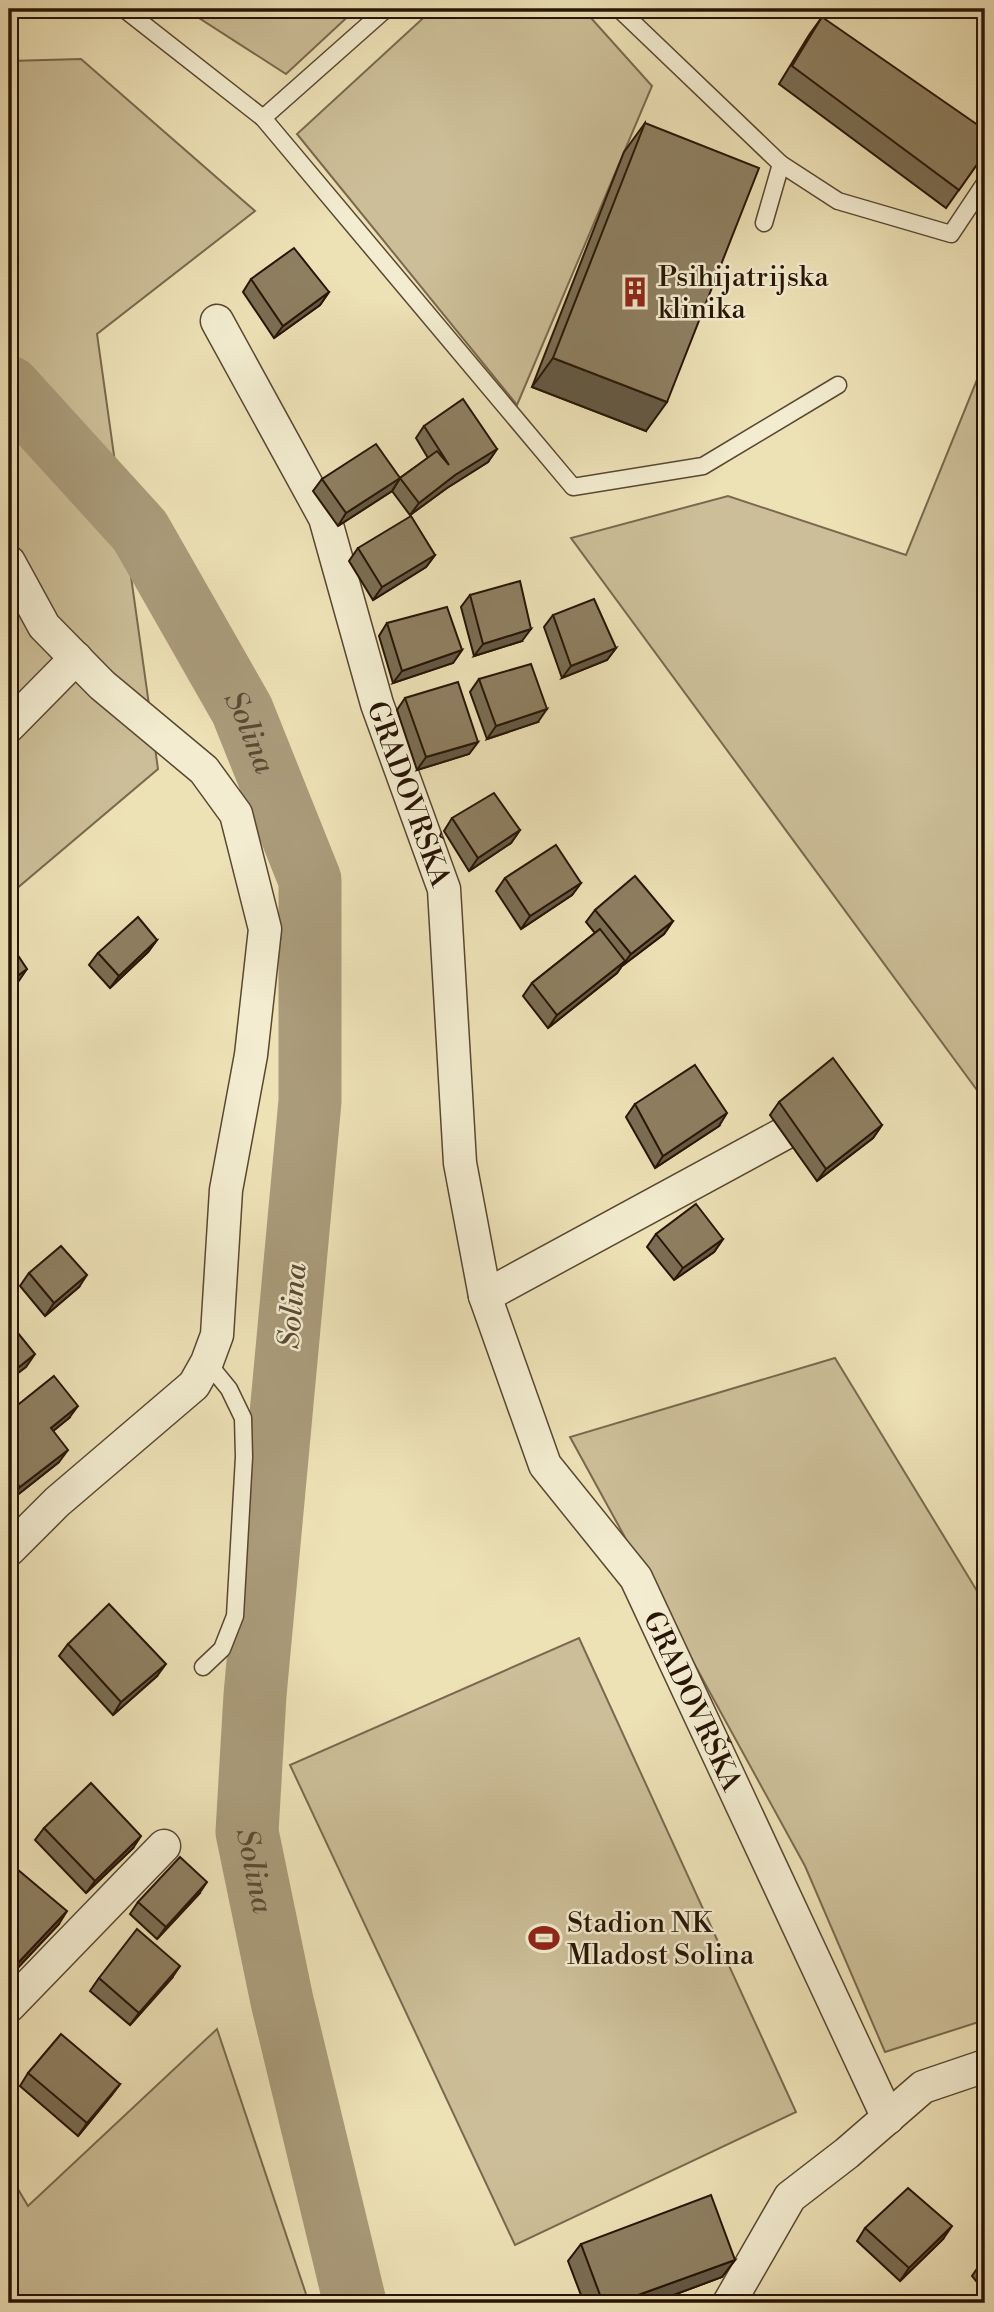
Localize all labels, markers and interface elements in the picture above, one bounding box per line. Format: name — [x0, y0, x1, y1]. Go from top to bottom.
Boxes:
place label: Psihijatrijska klinika — [658, 260, 829, 327]
building icon: Psihijatrijska klinika — [618, 275, 652, 309]
water label: Solina — [215, 684, 283, 779]
street label: GRADOVRŠKA — [358, 697, 458, 892]
water label: Solina — [270, 1261, 316, 1350]
street label: GRADOVRŠKA — [635, 1606, 749, 1797]
water label: Solina — [227, 1825, 281, 1917]
place label: Stadion NK Mladost Solina — [567, 1906, 755, 1973]
sports icon: Stadion NK Mladost Solina — [527, 1921, 561, 1955]

